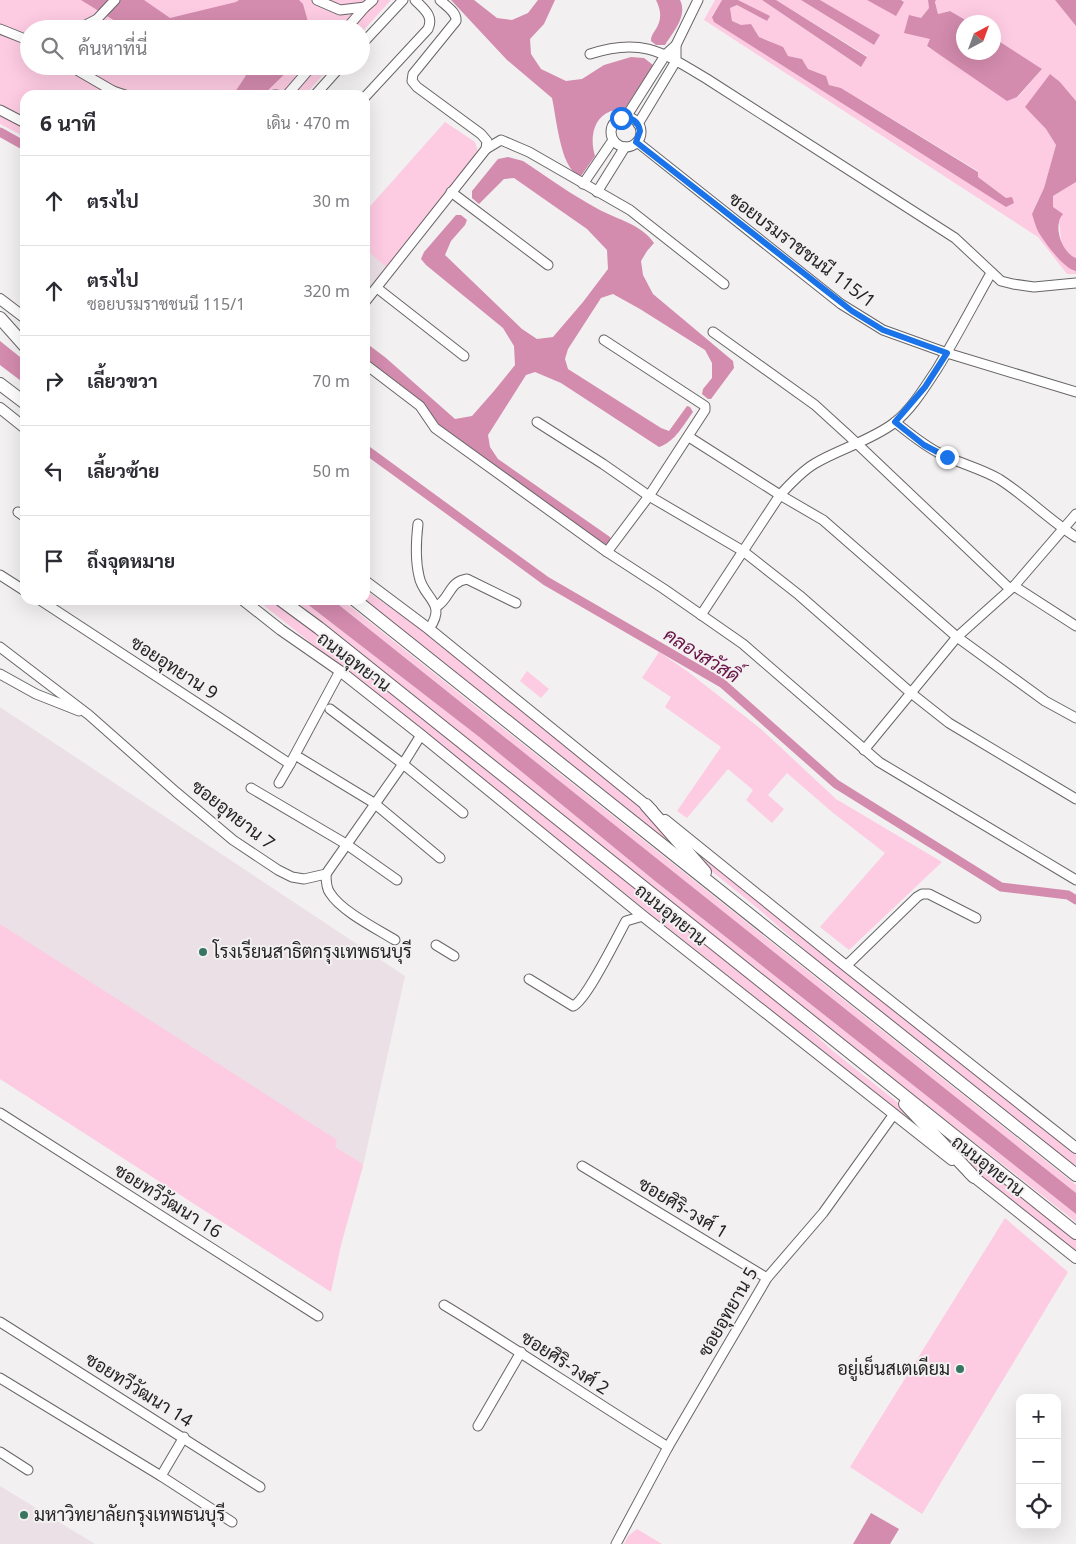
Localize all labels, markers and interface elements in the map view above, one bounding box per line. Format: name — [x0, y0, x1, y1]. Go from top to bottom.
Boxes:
north arrow — [956, 15, 1001, 60]
search box — [20, 20, 370, 75]
icon: search — [38, 34, 66, 62]
text: ค้นหาที่นี่ — [78, 35, 147, 61]
route start — [610, 107, 633, 130]
text: 6 นาที — [40, 109, 96, 137]
text: เดิน · 470 m — [266, 112, 350, 134]
street label: ซอยบรมราชชนนี 115/1 — [724, 186, 881, 312]
icon: ahead — [40, 187, 68, 215]
text: ตรงไป — [87, 188, 139, 214]
text: 30 m — [313, 190, 350, 212]
text: ตรงไป — [87, 267, 139, 293]
icon: ahead — [40, 277, 68, 305]
text: 320 m — [303, 280, 350, 302]
text: ซอยบรมราชชนนี 115/1 — [87, 293, 245, 315]
icon: right — [40, 367, 68, 395]
text: เลี้ยวขวา — [87, 368, 158, 394]
text: 70 m — [313, 370, 350, 392]
route end — [936, 446, 959, 469]
icon: left — [40, 457, 68, 485]
text: เลี้ยวซ้าย — [87, 458, 159, 484]
text: 50 m — [313, 460, 350, 482]
icon: arrive — [40, 547, 68, 575]
text: ถึงจุดหมาย — [87, 548, 175, 574]
water label: คลองสวัสดิ์ — [659, 617, 751, 691]
street label: ถนนอุทยาน — [312, 626, 396, 698]
street label: ซอยอุทยาน 9 — [126, 630, 223, 705]
street label: ซอยอุทยาน 7 — [186, 774, 280, 855]
street label: ถนนอุทยาน — [630, 878, 713, 951]
place label: โรงเรียนสาธิตกรุงเทพธนบุรี — [212, 939, 412, 964]
marker: โรงเรียนสาธิตกรุงเทพธนบุรี — [197, 946, 209, 958]
street label: ถนนอุทยาน — [947, 1129, 1030, 1202]
street label: ซอยทวีวัฒนา 16 — [110, 1157, 227, 1243]
street label: ซอยศิริ-วงศ์ 1 — [634, 1171, 733, 1243]
street label: ซอยอุทยาน 5 — [692, 1262, 763, 1361]
street label: ซอยศิริ-วงศ์ 2 — [517, 1325, 614, 1400]
street label: ซอยทวีวัฒนา 14 — [81, 1346, 198, 1432]
place label: อยู่เย็นสเตเดียม — [837, 1355, 950, 1382]
marker: อยู่เย็นสเตเดียม — [954, 1363, 966, 1375]
map controls — [1016, 1394, 1061, 1529]
button: + — [1016, 1394, 1061, 1439]
button: − — [1016, 1439, 1061, 1484]
button: locate — [1016, 1484, 1061, 1529]
place label: มหาวิทยาลัยกรุงเทพธนบุรี — [34, 1502, 225, 1527]
marker: มหาวิทยาลัยกรุงเทพธนบุรี — [18, 1509, 30, 1521]

